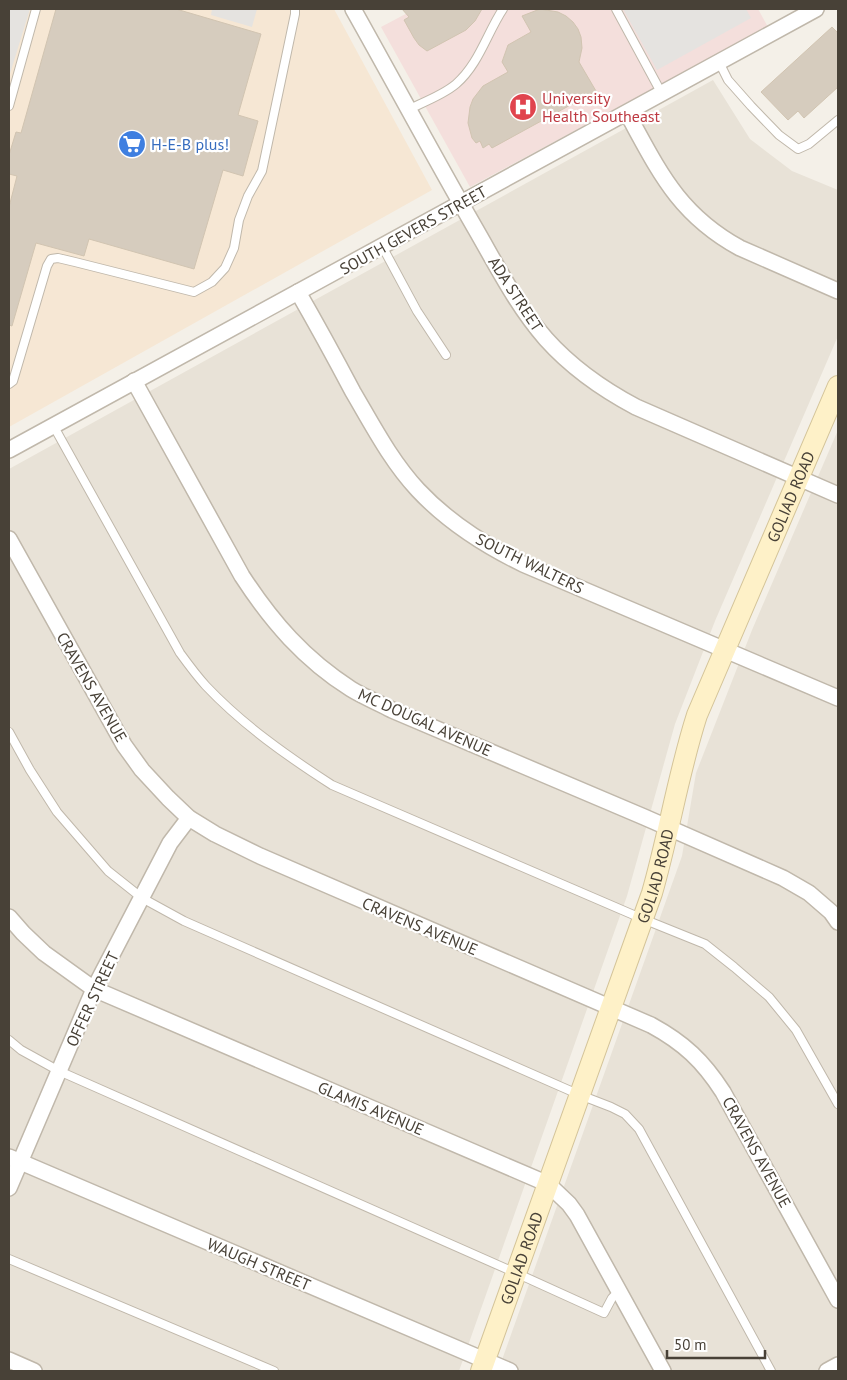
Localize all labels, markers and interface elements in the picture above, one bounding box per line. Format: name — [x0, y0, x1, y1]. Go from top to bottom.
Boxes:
place label: University Health Southeast — [542, 88, 661, 126]
hospital icon: University Health Southeast — [508, 92, 538, 122]
supermarket icon: H-E-B plus! — [117, 129, 147, 159]
place label: H-E-B plus! — [151, 134, 229, 154]
street label: SOUTH GEVERS STREET — [336, 181, 490, 279]
street label: ADA STREET — [484, 253, 548, 335]
street label: GOLIAD ROAD — [762, 448, 819, 545]
street label: SOUTH WALTERS — [473, 528, 587, 598]
street label: CRAVENS AVENUE — [52, 628, 132, 746]
street label: MC DOUGAL AVENUE — [355, 684, 495, 760]
street label: GOLIAD ROAD — [632, 827, 678, 926]
street label: CRAVENS AVENUE — [359, 893, 481, 959]
street label: OFFER STREET — [61, 948, 123, 1050]
street label: GLAMIS AVENUE — [315, 1077, 427, 1139]
street label: CRAVENS AVENUE — [718, 1093, 796, 1211]
street label: GOLIAD ROAD — [496, 1209, 547, 1307]
street label: WAUGH STREET — [204, 1233, 314, 1295]
scale bar — [667, 1328, 764, 1360]
text: 50 m — [674, 1335, 707, 1354]

